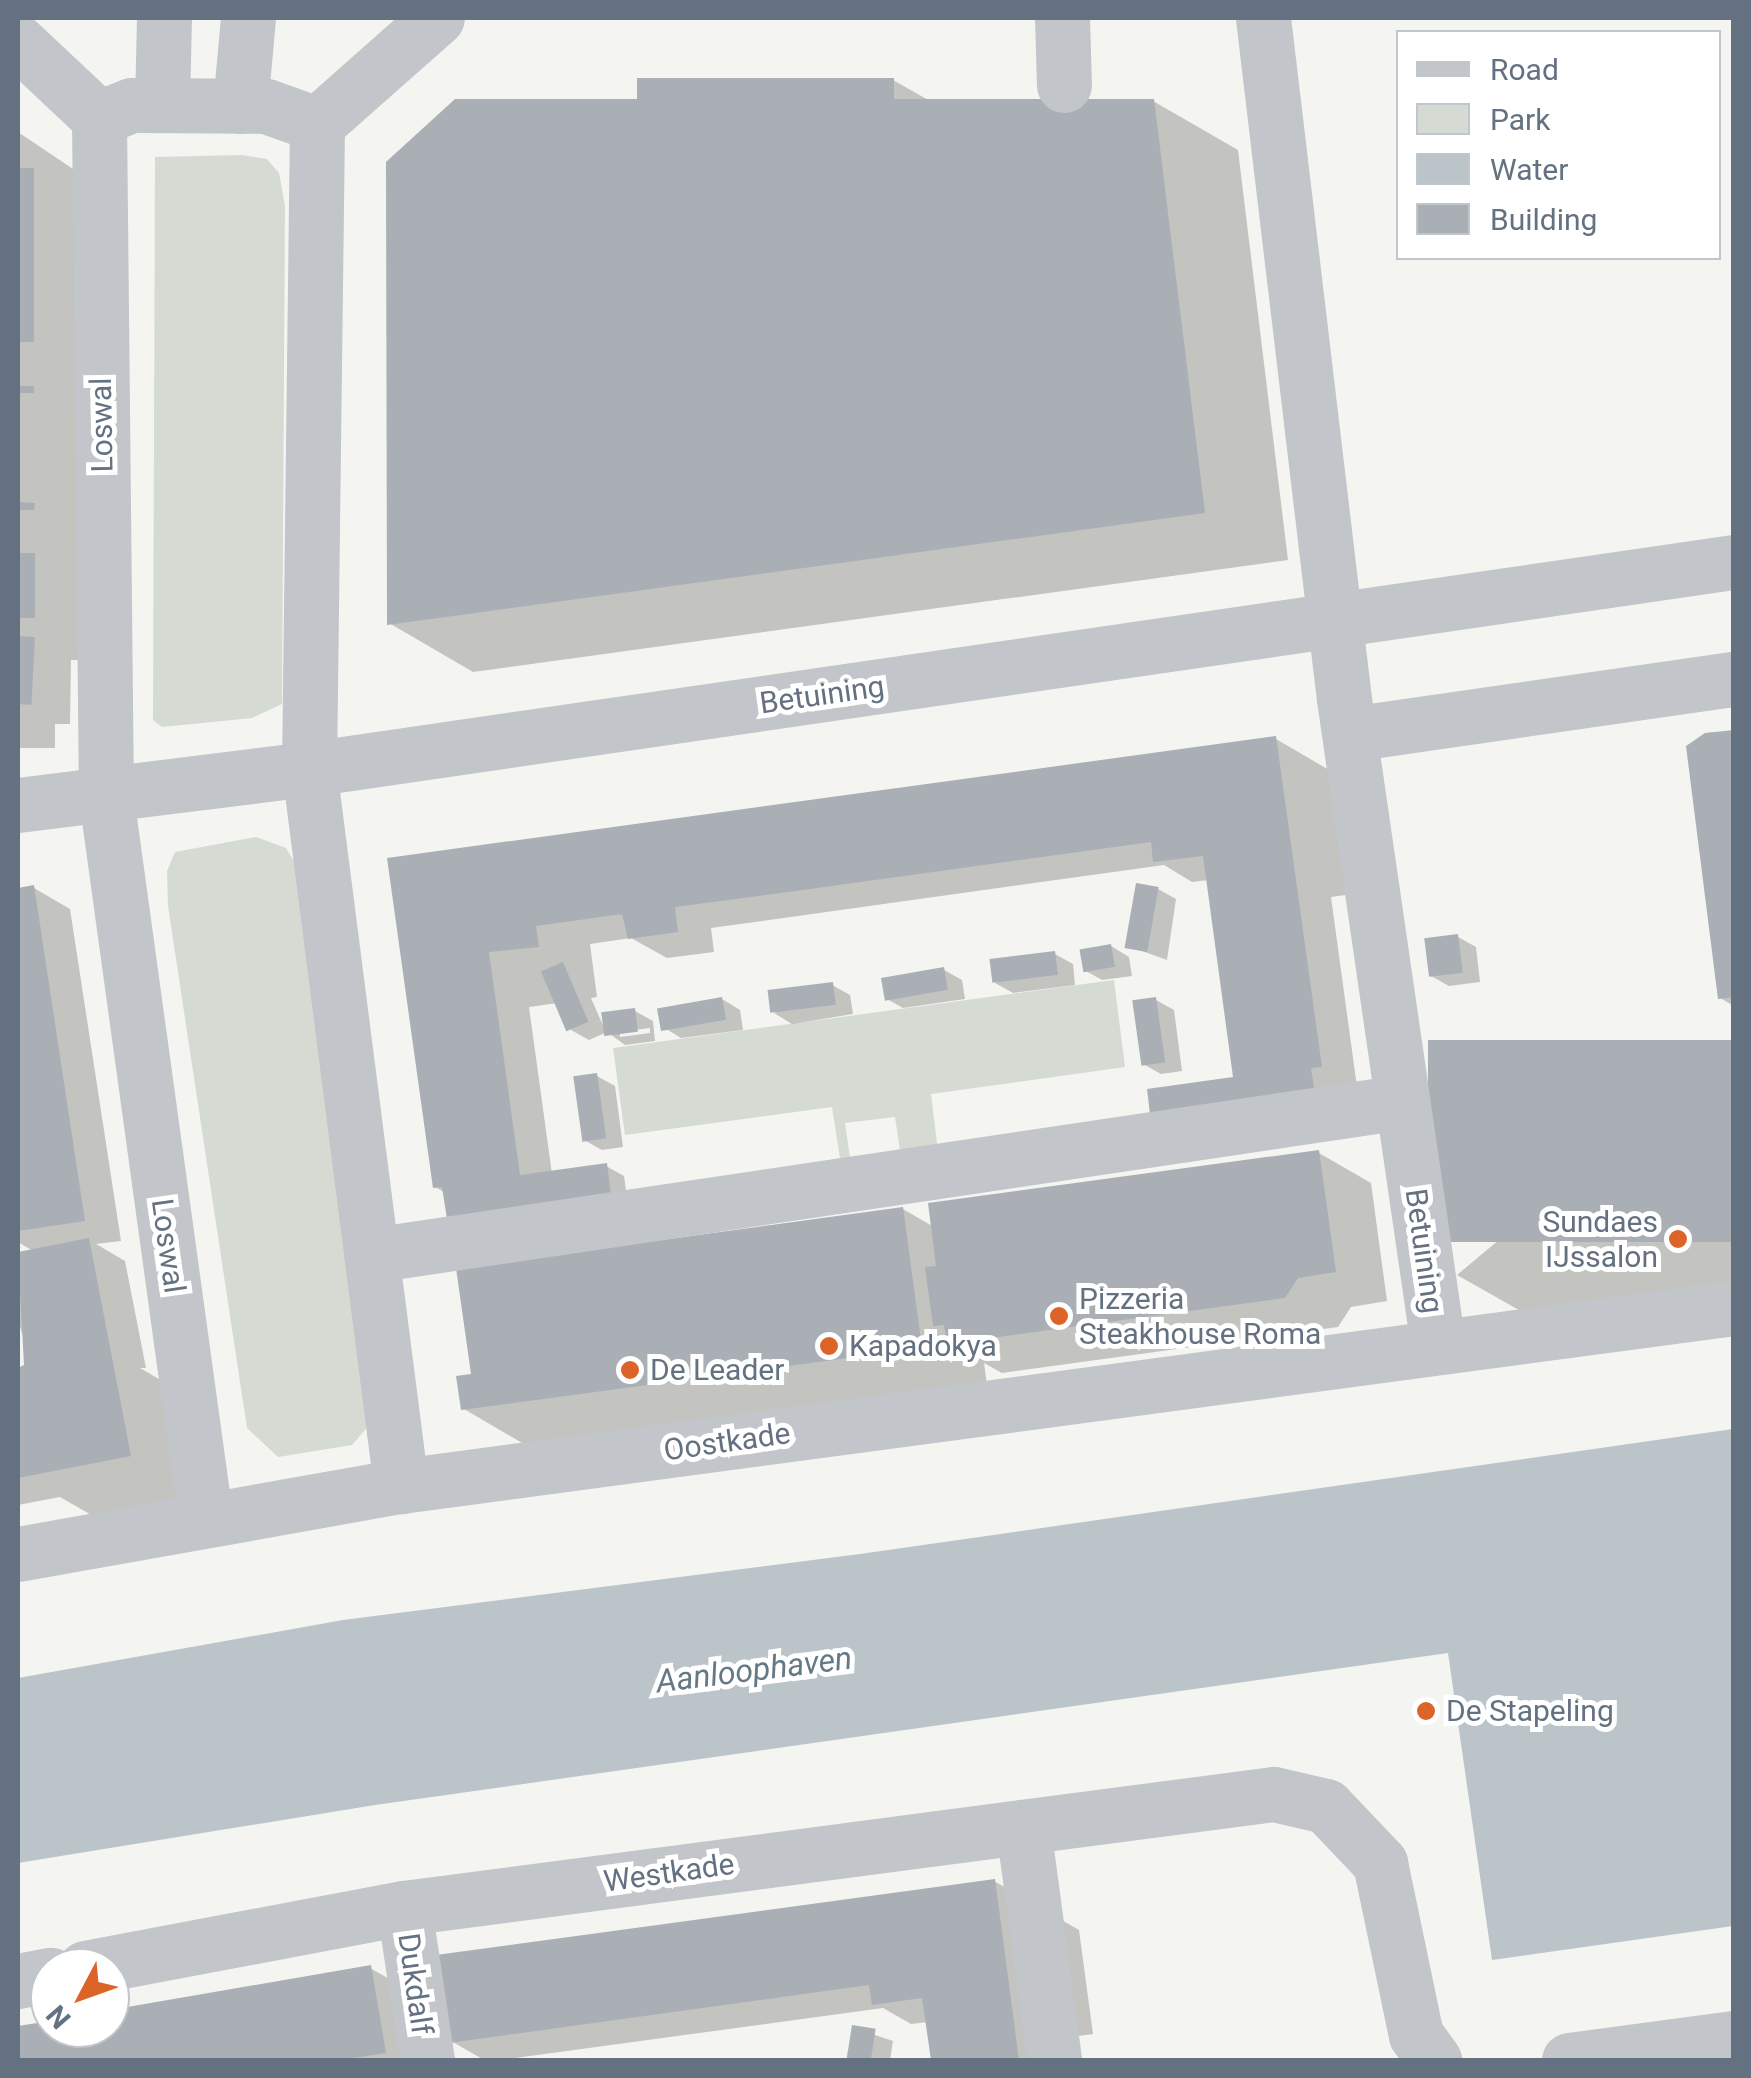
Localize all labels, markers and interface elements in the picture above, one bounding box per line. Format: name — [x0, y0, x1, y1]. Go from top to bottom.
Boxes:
legend — [1396, 30, 1721, 260]
text: Road — [1490, 52, 1559, 87]
text: Park — [1490, 102, 1550, 137]
text: Water — [1490, 152, 1568, 187]
text: Building — [1490, 202, 1597, 237]
street label: Loswal — [83, 377, 121, 473]
street label: Betuining — [757, 668, 887, 722]
street label: Betuining — [1397, 1186, 1451, 1316]
street label: Loswal — [144, 1197, 192, 1295]
place label: Sundaes IJssalon — [1542, 1204, 1658, 1274]
marker: Sundaes IJssalon — [1667, 1228, 1689, 1250]
place label: Pizzeria Steakhouse Roma — [1079, 1281, 1321, 1352]
marker: Pizzeria Steakhouse Roma — [1048, 1305, 1070, 1327]
place label: Kapadokya — [849, 1328, 997, 1364]
marker: Kapadokya — [818, 1335, 840, 1357]
place label: De Leader — [650, 1352, 784, 1388]
marker: De Leader — [619, 1359, 641, 1381]
street label: Oostkade — [661, 1415, 793, 1469]
water label: Aanloophaven — [654, 1639, 854, 1701]
place label: De Stapeling — [1446, 1693, 1614, 1729]
marker: De Stapeling — [1415, 1700, 1437, 1722]
street label: Westkade — [601, 1846, 737, 1900]
street label: Dukdalf — [390, 1931, 440, 2037]
north arrow — [30, 1948, 130, 2048]
text: N — [40, 1998, 77, 2035]

